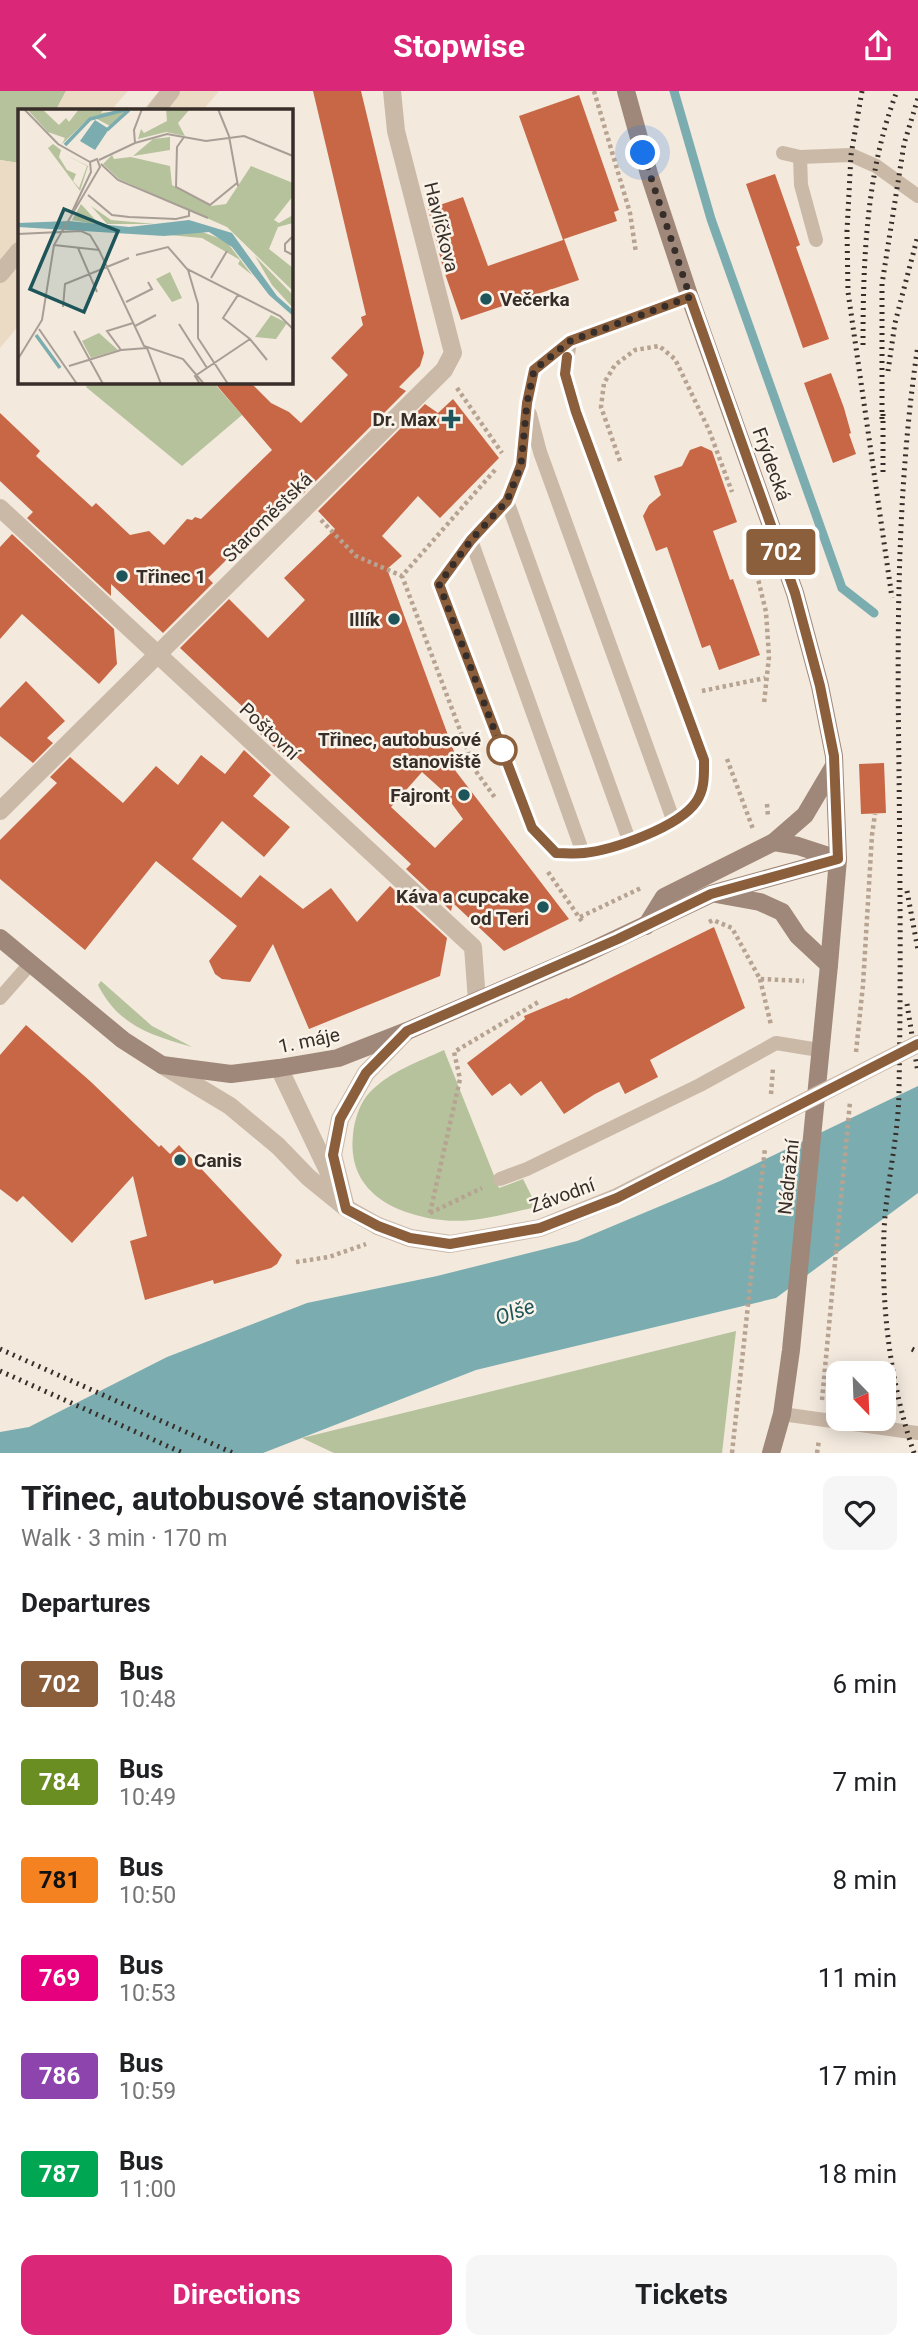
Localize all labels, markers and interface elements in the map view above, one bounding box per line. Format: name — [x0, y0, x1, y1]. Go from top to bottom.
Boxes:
icon: back — [21, 27, 59, 65]
text: Stopwise — [393, 27, 525, 65]
icon: share — [859, 27, 897, 65]
inset map — [18, 109, 292, 383]
your location — [625, 135, 660, 170]
street label: Havlíčkova — [419, 180, 464, 275]
place label: Večerka — [500, 288, 570, 311]
marker: Večerka — [478, 291, 494, 307]
place label: Dr. Max — [372, 408, 437, 431]
marker: Dr. Max — [443, 411, 459, 427]
street label: Frýdecká — [748, 424, 795, 504]
street label: Staroměstská — [218, 468, 317, 567]
line badge: 702 — [741, 529, 821, 575]
text: 702 — [760, 538, 802, 566]
place label: Třinec 1 — [136, 565, 206, 588]
marker: Třinec 1 — [114, 568, 130, 584]
place label: Illík — [349, 608, 381, 631]
marker: Illík — [386, 611, 402, 627]
street label: Poštovní — [235, 698, 305, 766]
place label: Třinec, autobusové stanoviště — [318, 728, 481, 773]
marker: Třinec, autobusové stanoviště — [487, 735, 517, 765]
place label: Fajront — [390, 784, 451, 807]
marker: Fajront — [456, 787, 472, 803]
place label: Káva a cupcake od Teri — [396, 885, 529, 930]
marker: Káva a cupcake od Teri — [535, 899, 551, 915]
street label: 1. máje — [276, 1023, 342, 1058]
street label: Nádražní — [773, 1137, 804, 1216]
place label: Canis — [194, 1149, 242, 1172]
marker: Canis — [172, 1152, 188, 1168]
street label: Závodní — [527, 1173, 599, 1218]
water label: Olše — [492, 1294, 538, 1330]
north arrow — [826, 1361, 896, 1431]
map controls — [826, 1361, 896, 1431]
button: heart — [823, 1476, 897, 1550]
text: Třinec, autobusové stanoviště — [21, 1479, 467, 1518]
text: Walk · 3 min · 170 m — [21, 1525, 227, 1552]
text: Departures — [21, 1588, 151, 1618]
text: Bus — [119, 1656, 164, 1686]
text: 6 min — [832, 1669, 897, 1699]
text: 702 — [39, 1670, 80, 1698]
text: 10:48 — [119, 1686, 176, 1713]
text: Bus — [119, 1754, 164, 1784]
text: 7 min — [832, 1767, 897, 1797]
text: 784 — [39, 1768, 80, 1796]
text: 10:49 — [119, 1784, 176, 1811]
text: Bus — [119, 1852, 164, 1882]
text: 8 min — [832, 1865, 897, 1895]
text: 781 — [39, 1866, 80, 1894]
text: 10:50 — [119, 1882, 176, 1909]
text: Bus — [119, 1950, 164, 1980]
text: 11 min — [818, 1963, 897, 1993]
text: 769 — [39, 1964, 80, 1992]
text: 10:53 — [119, 1980, 176, 2007]
text: Bus — [119, 2048, 164, 2078]
text: 17 min — [818, 2061, 897, 2091]
text: 786 — [39, 2062, 80, 2090]
text: 10:59 — [119, 2078, 176, 2105]
text: Bus — [119, 2146, 164, 2176]
text: 18 min — [818, 2159, 897, 2189]
text: 787 — [39, 2160, 80, 2188]
text: 11:00 — [119, 2176, 176, 2203]
button: Directions — [21, 2255, 452, 2335]
button: Tickets — [466, 2255, 897, 2335]

